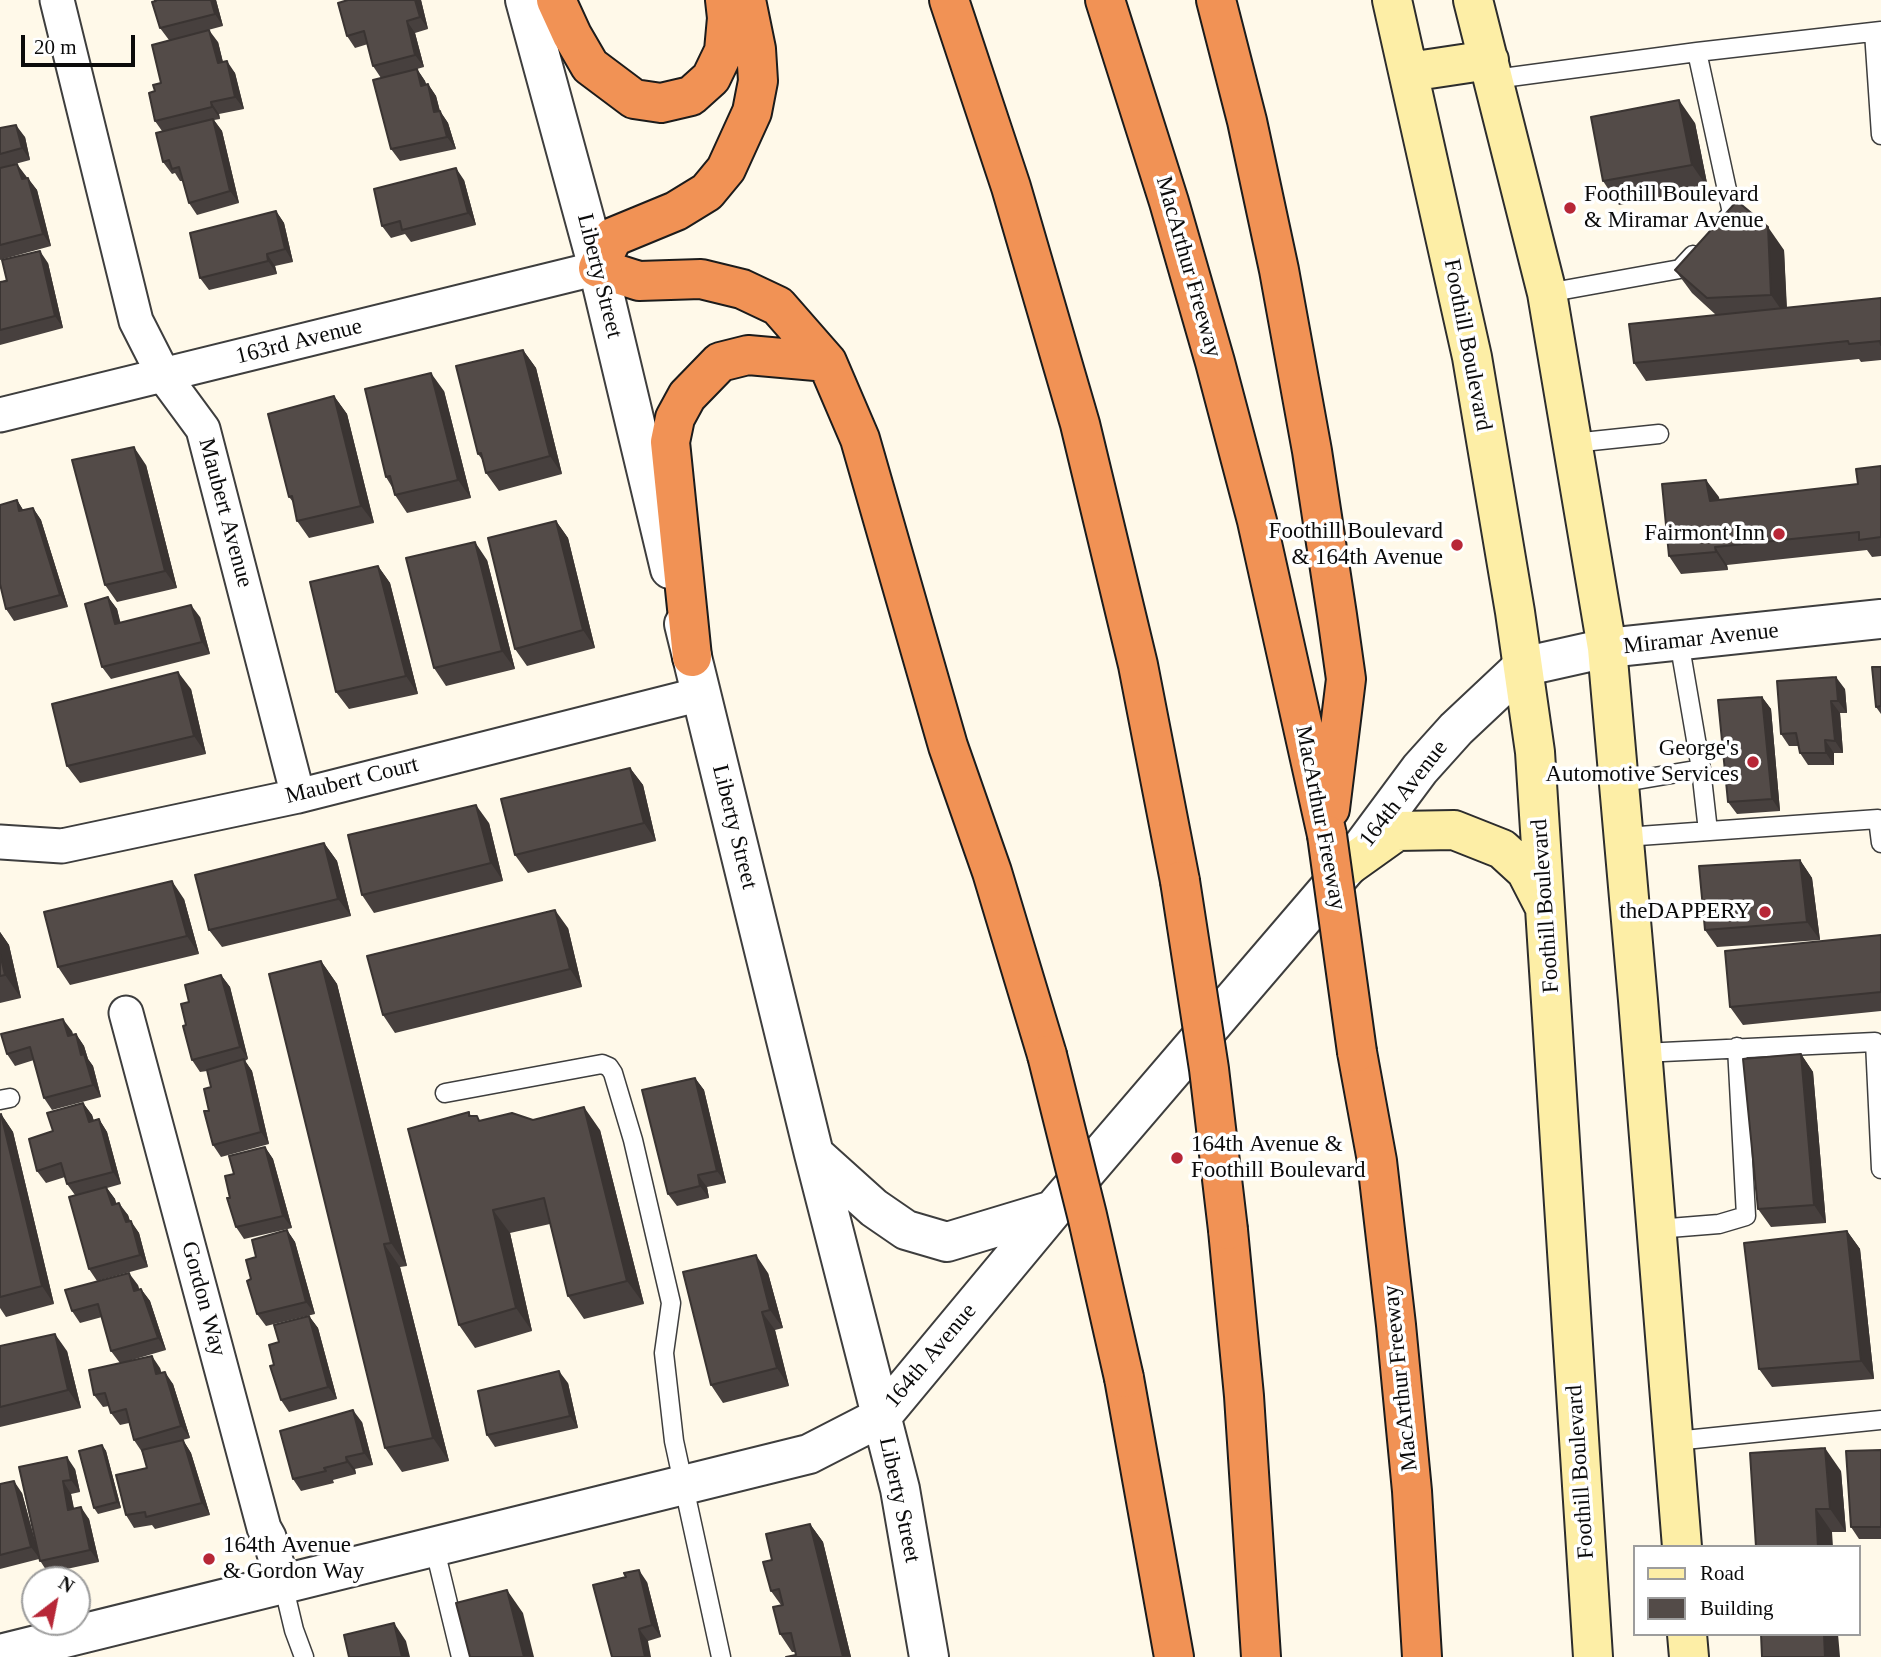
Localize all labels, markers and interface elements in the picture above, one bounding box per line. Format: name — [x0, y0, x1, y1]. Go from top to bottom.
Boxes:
scale bar — [24, 21, 138, 65]
text: 20 m — [34, 35, 77, 59]
street label: MacArthur Freeway — [1149, 173, 1227, 361]
place label: Foothill Boulevard & Miramar Avenue — [1584, 181, 1764, 235]
marker: Foothill Boulevard & Miramar Avenue — [1562, 200, 1578, 216]
street label: Liberty Street — [570, 211, 628, 341]
street label: Foothill Boulevard — [1437, 257, 1497, 433]
street label: 163rd Avenue — [233, 313, 365, 371]
street label: Maubert Avenue — [192, 435, 258, 591]
place label: Foothill Boulevard & 164th Avenue — [1269, 518, 1443, 572]
place label: Fairmont Inn — [1644, 520, 1765, 548]
marker: Fairmont Inn — [1771, 526, 1787, 542]
marker: Foothill Boulevard & 164th Avenue — [1449, 537, 1465, 553]
street label: Miramar Avenue — [1622, 617, 1780, 661]
street label: MacArthur Freeway — [1289, 724, 1351, 912]
street label: 164th Avenue — [1354, 735, 1454, 853]
place label: George's Automotive Services — [1545, 735, 1739, 789]
street label: Maubert Court — [283, 751, 421, 811]
marker: George's Automotive Services — [1745, 754, 1761, 770]
street label: Liberty Street — [705, 762, 763, 892]
street label: Foothill Boulevard — [1526, 818, 1566, 994]
place label: theDAPPERY — [1619, 898, 1751, 926]
marker: theDAPPERY — [1757, 904, 1773, 920]
place label: 164th Avenue & Foothill Boulevard — [1191, 1131, 1365, 1185]
marker: 164th Avenue & Foothill Boulevard — [1169, 1150, 1185, 1166]
street label: Gordon Way — [174, 1239, 232, 1359]
street label: MacArthur Freeway — [1377, 1284, 1425, 1472]
street label: 164th Avenue — [879, 1298, 983, 1414]
street label: Foothill Boulevard — [1561, 1384, 1601, 1560]
street label: Liberty Street — [872, 1435, 926, 1565]
place label: 164th Avenue & Gordon Way — [223, 1532, 364, 1586]
legend — [1632, 1545, 1860, 1636]
marker: 164th Avenue & Gordon Way — [201, 1551, 217, 1567]
text: Road — [1700, 1561, 1744, 1585]
north arrow — [21, 1566, 91, 1636]
text: N — [55, 1572, 78, 1597]
text: Building — [1700, 1596, 1774, 1620]

